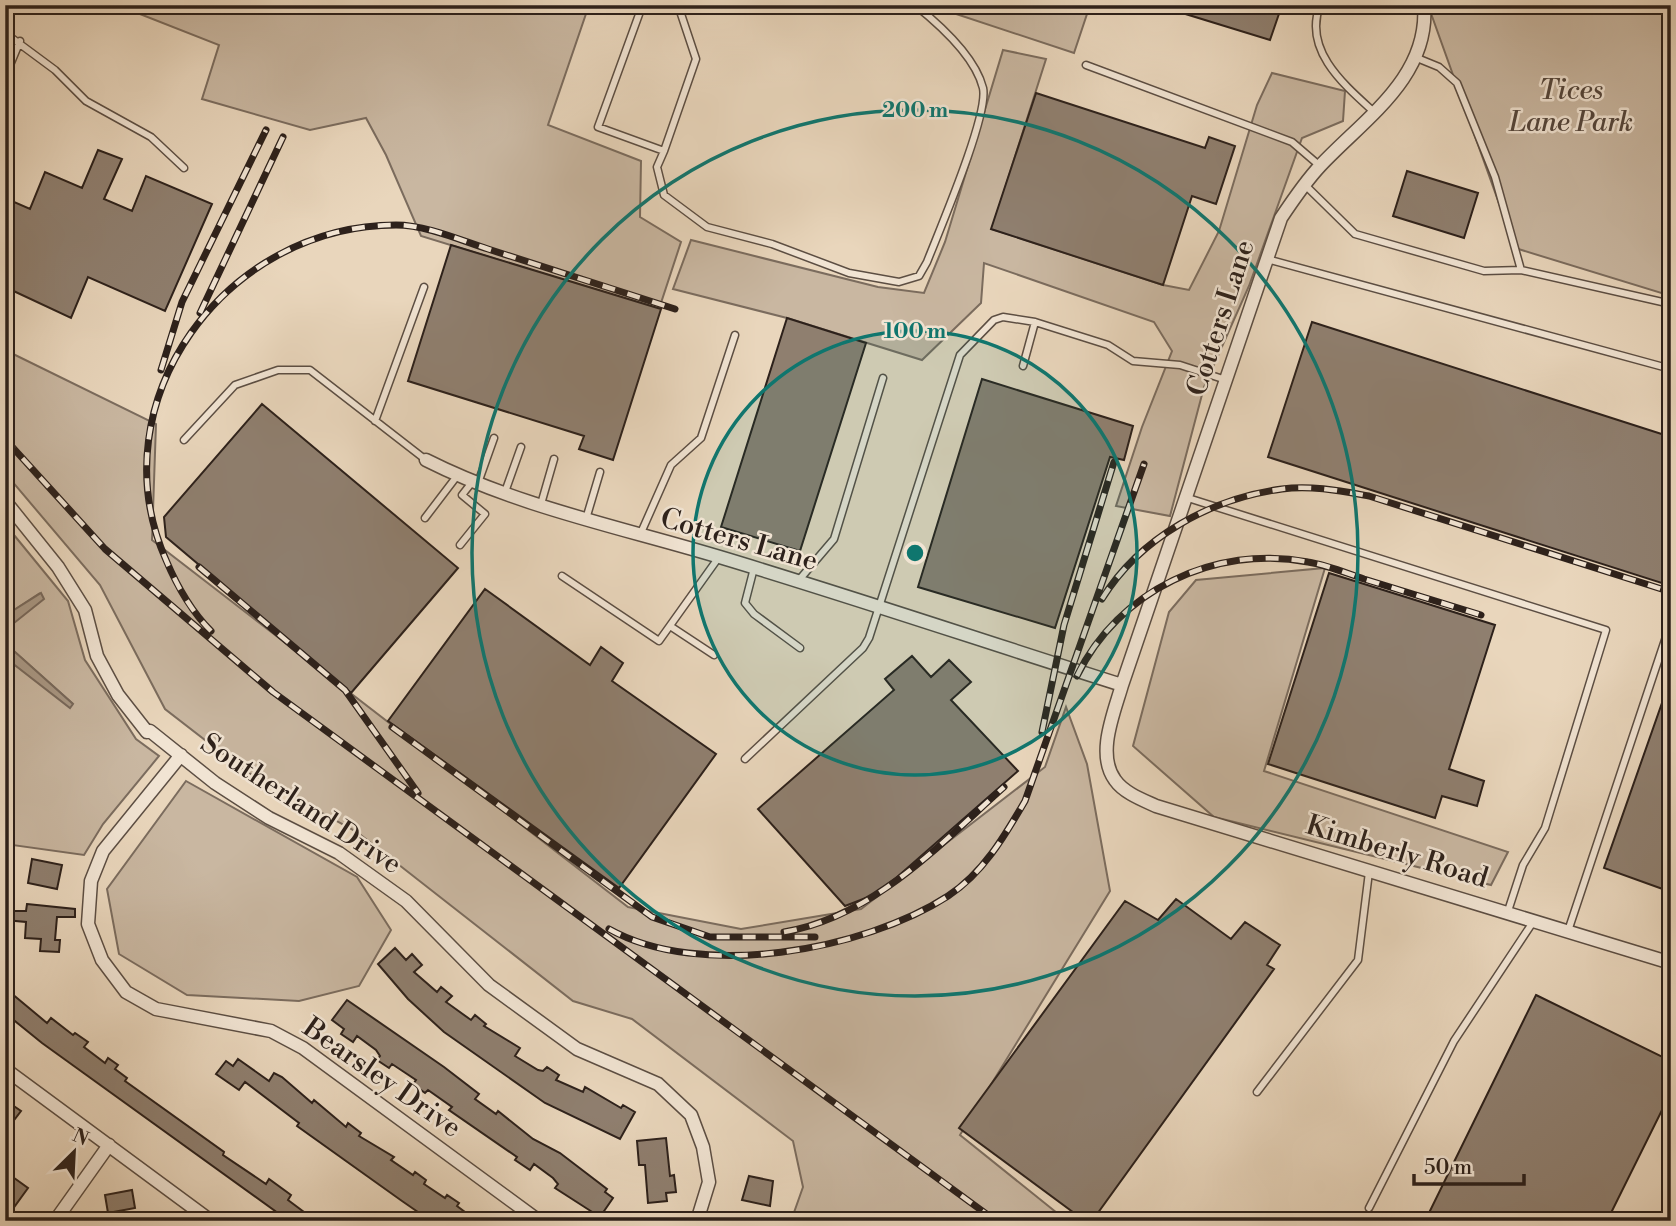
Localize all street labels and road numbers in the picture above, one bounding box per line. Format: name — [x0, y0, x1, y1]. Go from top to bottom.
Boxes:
street label: Cotters Lane — [1179, 235, 1263, 401]
street label: Cotters Lane — [656, 501, 822, 579]
street label: Southerland Drive — [194, 726, 408, 882]
street label: Kimberly Road — [1302, 808, 1492, 896]
street label: Bearsley Drive — [295, 1010, 468, 1145]

